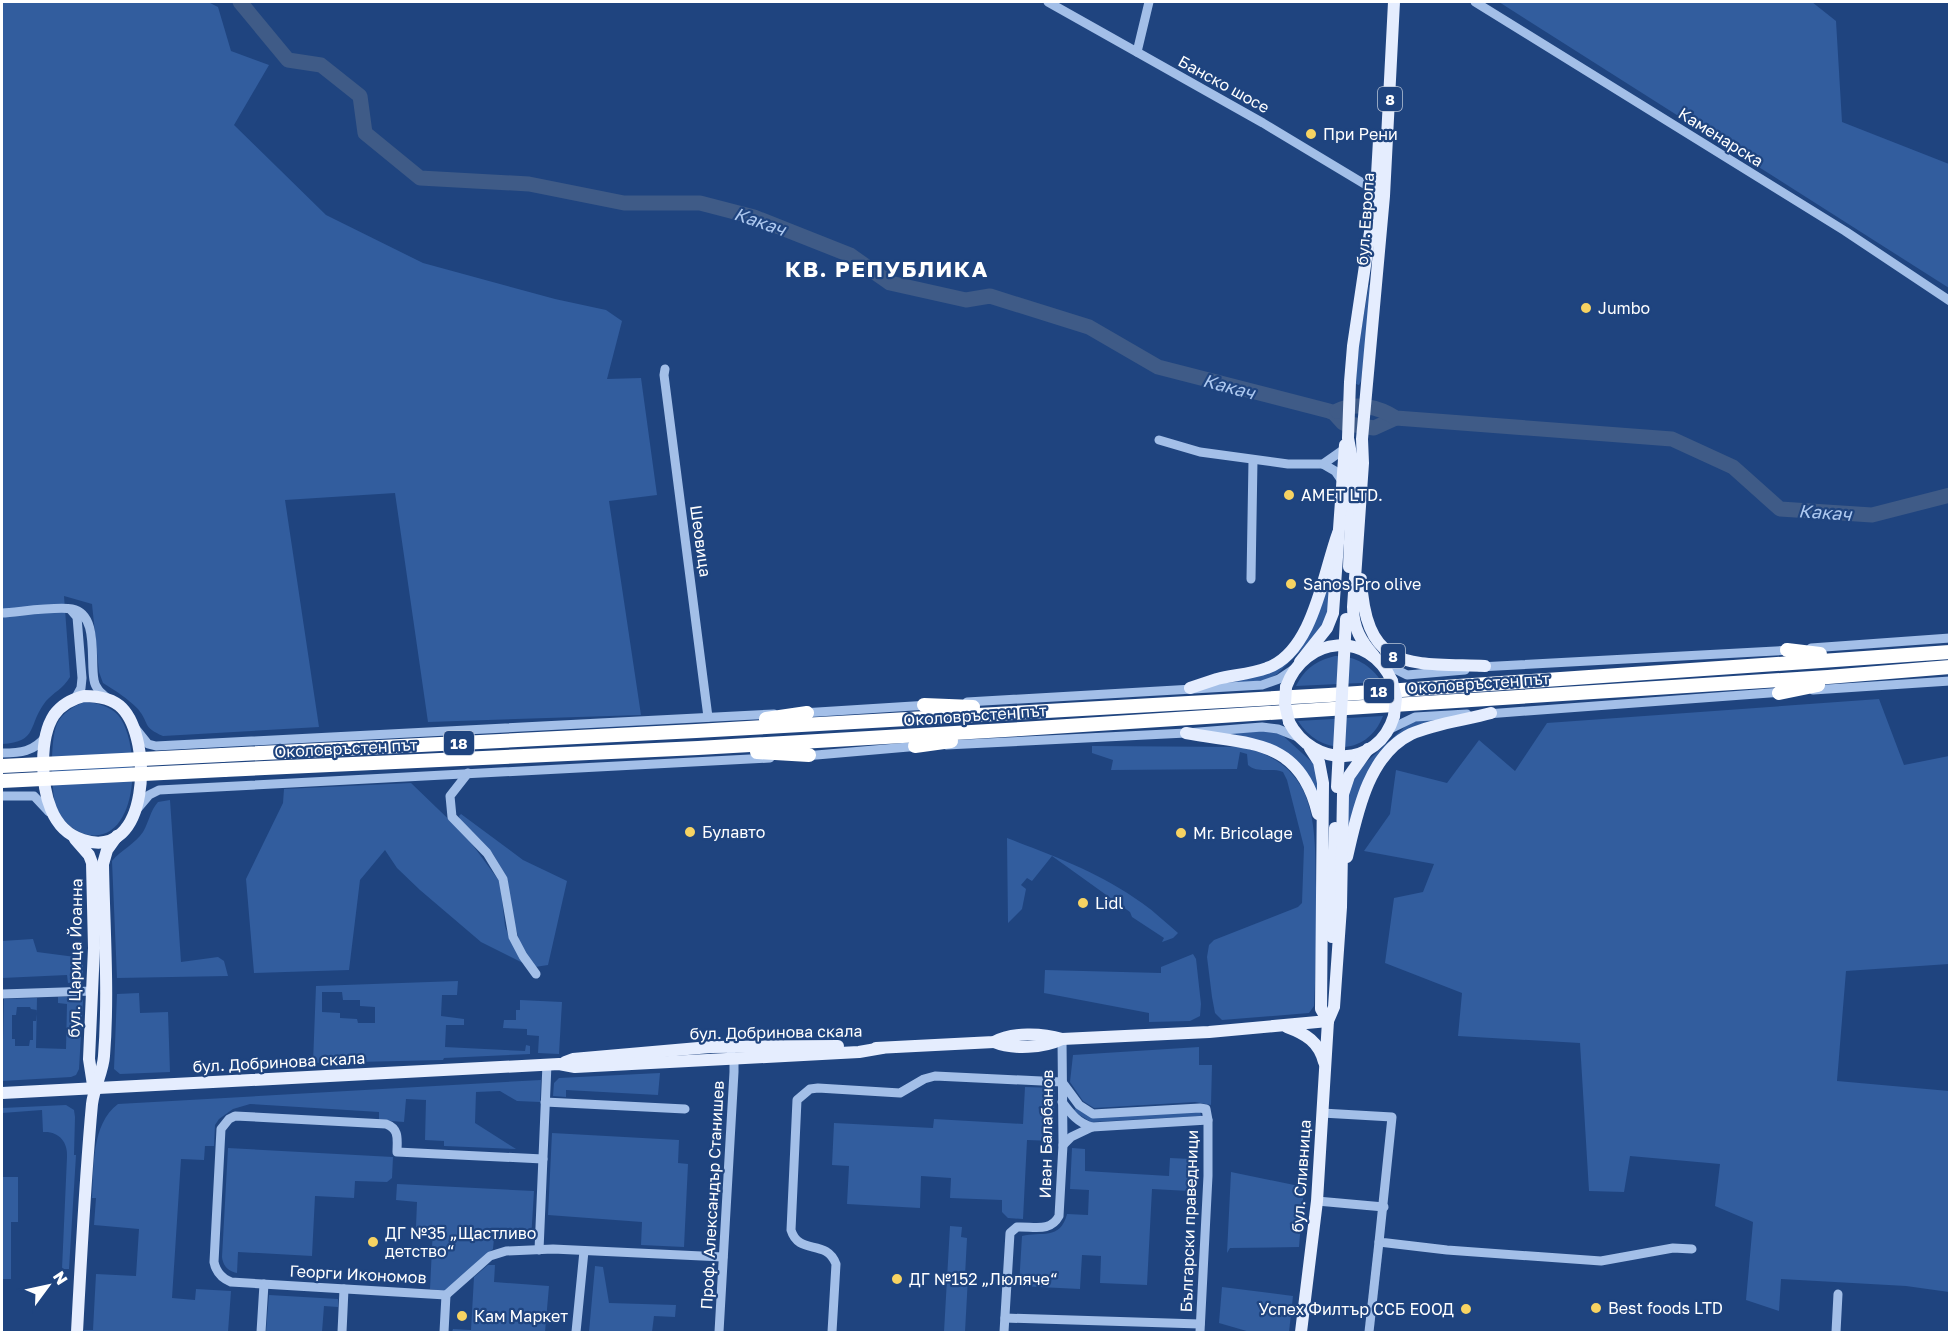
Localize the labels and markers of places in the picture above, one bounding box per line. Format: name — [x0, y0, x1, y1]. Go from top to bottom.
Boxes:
place label: При Рени — [1323, 124, 1398, 144]
marker: При Рени — [1304, 127, 1318, 141]
place label: Jumbo — [1598, 298, 1650, 318]
marker: Jumbo — [1579, 301, 1593, 315]
place label: AMET LTD. — [1301, 485, 1383, 505]
marker: AMET LTD. — [1282, 488, 1296, 502]
place label: Sanos Pro olive — [1303, 574, 1421, 594]
marker: Sanos Pro olive — [1284, 577, 1298, 591]
place label: Булавто — [702, 822, 765, 842]
place label: Mr. Bricolage — [1193, 823, 1293, 843]
marker: Булавто — [683, 825, 697, 839]
marker: Mr. Bricolage — [1174, 826, 1188, 840]
place label: Lidl — [1095, 893, 1123, 913]
marker: Lidl — [1076, 896, 1090, 910]
place label: ДГ №35 „Щастливо детство“ — [385, 1223, 536, 1261]
marker: ДГ №35 „Щастливо детство“ — [366, 1235, 380, 1249]
place label: ДГ №152 „Люляче“ — [909, 1269, 1057, 1289]
marker: ДГ №152 „Люляче“ — [890, 1272, 904, 1286]
place label: Best foods LTD — [1608, 1298, 1723, 1318]
place label: Успех Филтър ССБ ЕООД — [1258, 1299, 1454, 1319]
marker: Best foods LTD — [1589, 1301, 1603, 1315]
marker: Успех Филтър ССБ ЕООД — [1459, 1302, 1473, 1316]
place label: Кам Маркет — [474, 1306, 568, 1326]
marker: Кам Маркет — [455, 1309, 469, 1323]

